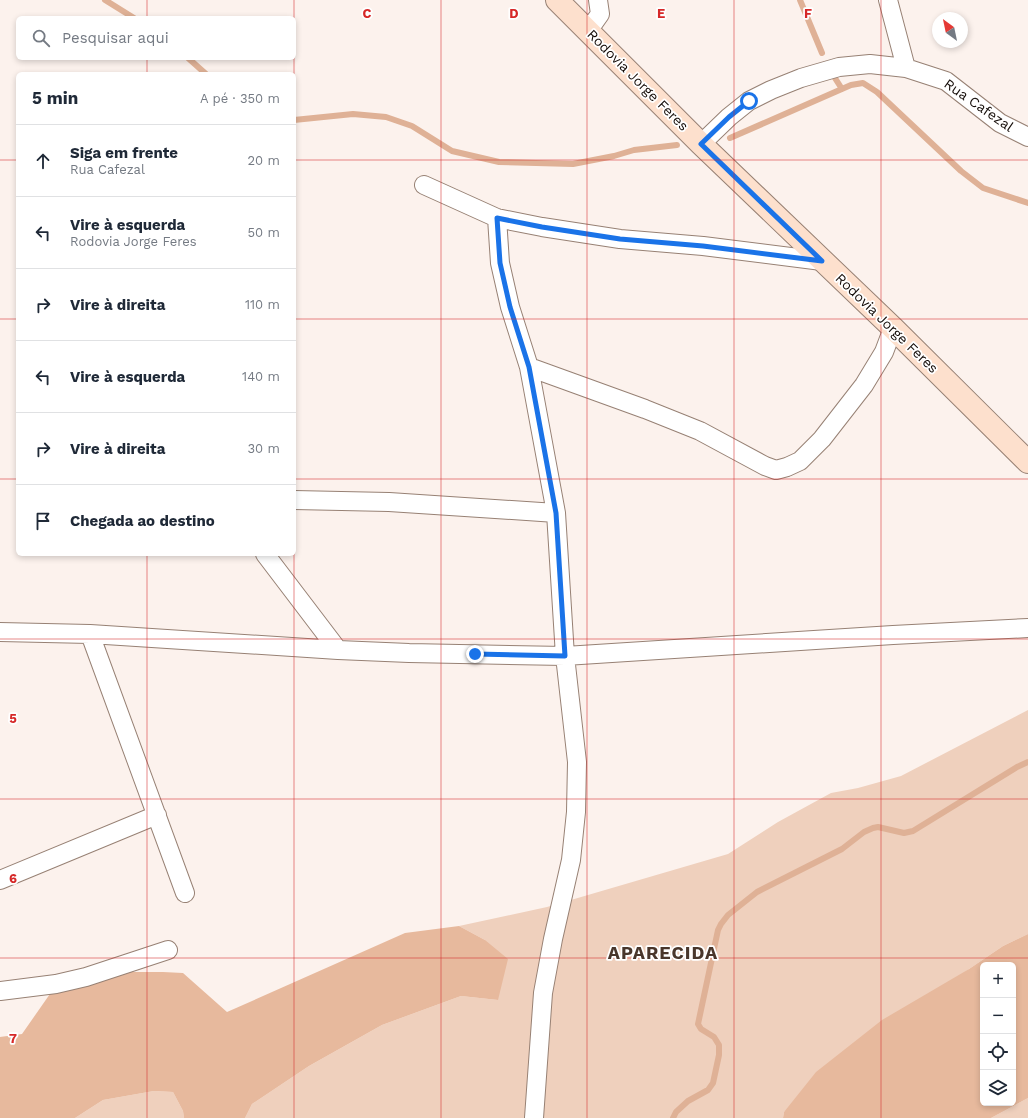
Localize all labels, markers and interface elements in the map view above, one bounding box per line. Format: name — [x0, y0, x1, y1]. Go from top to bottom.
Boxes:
text: C — [363, 6, 372, 21]
text: D — [509, 6, 519, 21]
text: E — [657, 6, 665, 21]
text: F — [804, 6, 812, 21]
north arrow — [932, 12, 968, 48]
search box — [16, 16, 296, 60]
street label: Rodovia Jorge Feres — [584, 26, 692, 134]
icon: search — [30, 27, 52, 49]
text: Pesquisar aqui — [62, 29, 169, 47]
street label: Rua Cafezal — [941, 75, 1017, 135]
text: 5 min — [32, 88, 78, 108]
text: A pé · 350 m — [200, 91, 280, 106]
route start — [740, 92, 758, 110]
text: Siga em frente — [70, 144, 178, 162]
icon: ahead — [32, 150, 54, 172]
text: 20 m — [248, 153, 280, 168]
text: Rua Cafezal — [70, 162, 145, 177]
text: Vire à esquerda — [70, 216, 185, 234]
icon: left — [32, 222, 54, 244]
text: 50 m — [248, 225, 280, 240]
text: Rodovia Jorge Feres — [70, 234, 197, 249]
street label: Rodovia Jorge Feres — [832, 270, 942, 376]
icon: right — [32, 294, 54, 316]
text: Vire à direita — [70, 296, 165, 314]
text: 110 m — [245, 297, 280, 312]
icon: left — [32, 366, 54, 388]
text: Vire à esquerda — [70, 368, 185, 386]
text: 140 m — [242, 369, 280, 384]
icon: right — [32, 438, 54, 460]
text: Vire à direita — [70, 440, 165, 458]
text: 30 m — [248, 441, 280, 456]
icon: arrive — [32, 510, 54, 532]
text: Chegada ao destino — [70, 512, 215, 530]
route end — [466, 645, 484, 663]
text: 5 — [9, 711, 17, 726]
text: 6 — [9, 871, 17, 886]
district label: APARECIDA — [608, 942, 718, 963]
map controls — [980, 962, 1016, 1106]
button: + — [980, 962, 1016, 998]
button: − — [980, 998, 1016, 1034]
text: 7 — [9, 1031, 17, 1046]
button: locate — [980, 1034, 1016, 1070]
button: layers — [980, 1070, 1016, 1106]

